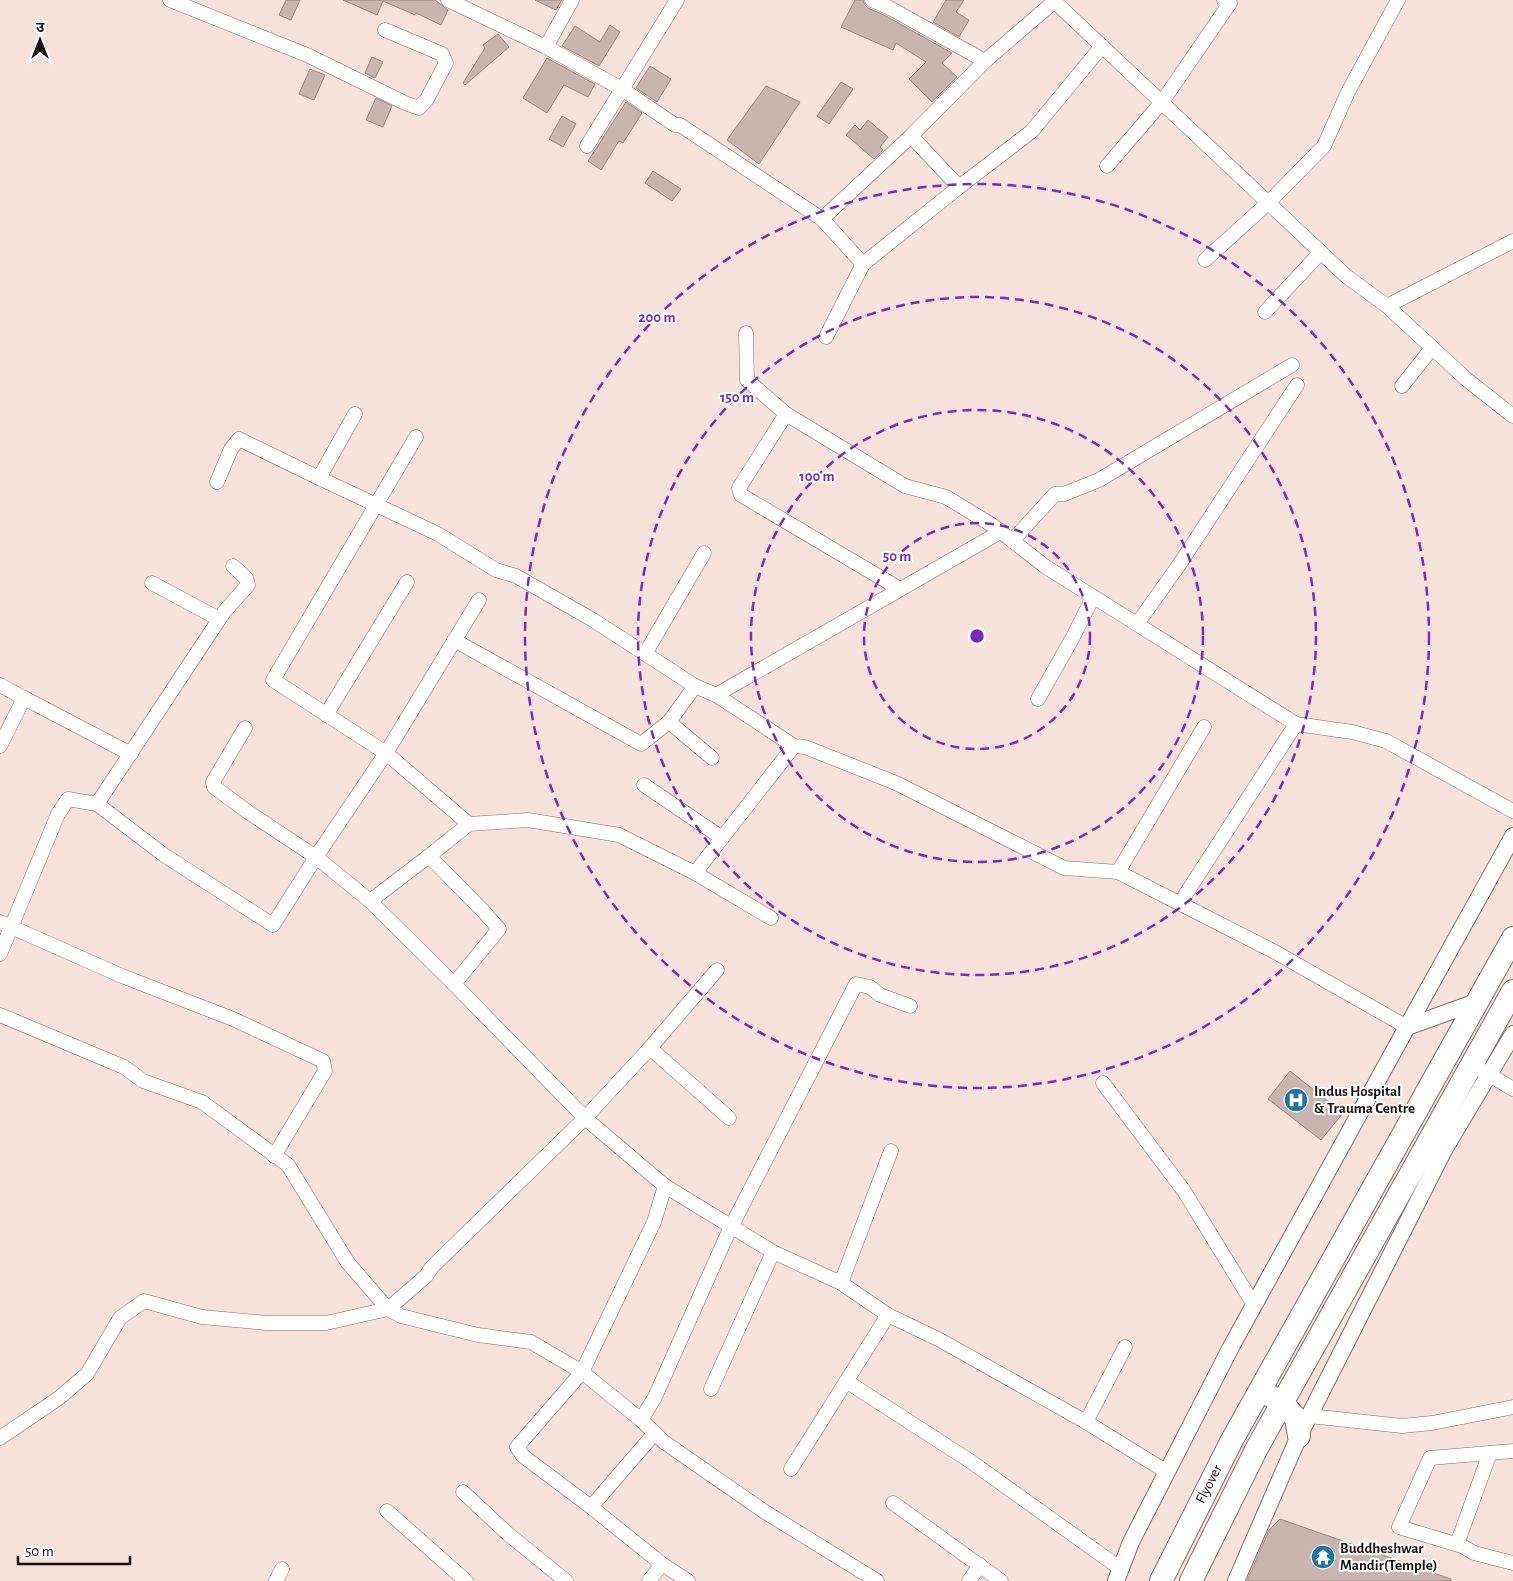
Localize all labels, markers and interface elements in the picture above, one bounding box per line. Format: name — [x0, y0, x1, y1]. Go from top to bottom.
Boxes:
north arrow — [15, 15, 65, 65]
text: उ — [36, 21, 45, 35]
text: 200 m — [638, 310, 676, 325]
text: 150 m — [720, 390, 754, 405]
text: 100 m — [799, 469, 835, 484]
text: 50 m — [883, 549, 911, 564]
centre of rings — [968, 627, 986, 645]
place label: Indus Hospital & Trauma Centre — [1314, 1084, 1415, 1116]
hospital icon: Indus Hospital & Trauma Centre — [1283, 1087, 1309, 1113]
street label: Flyover — [1193, 1462, 1225, 1506]
scale bar — [18, 1534, 130, 1566]
place label: Buddheshwar Mandir(Temple) — [1340, 1541, 1437, 1573]
text: 50 m — [25, 1544, 54, 1559]
temple icon: Buddheshwar Mandir(Temple) — [1310, 1544, 1336, 1570]

